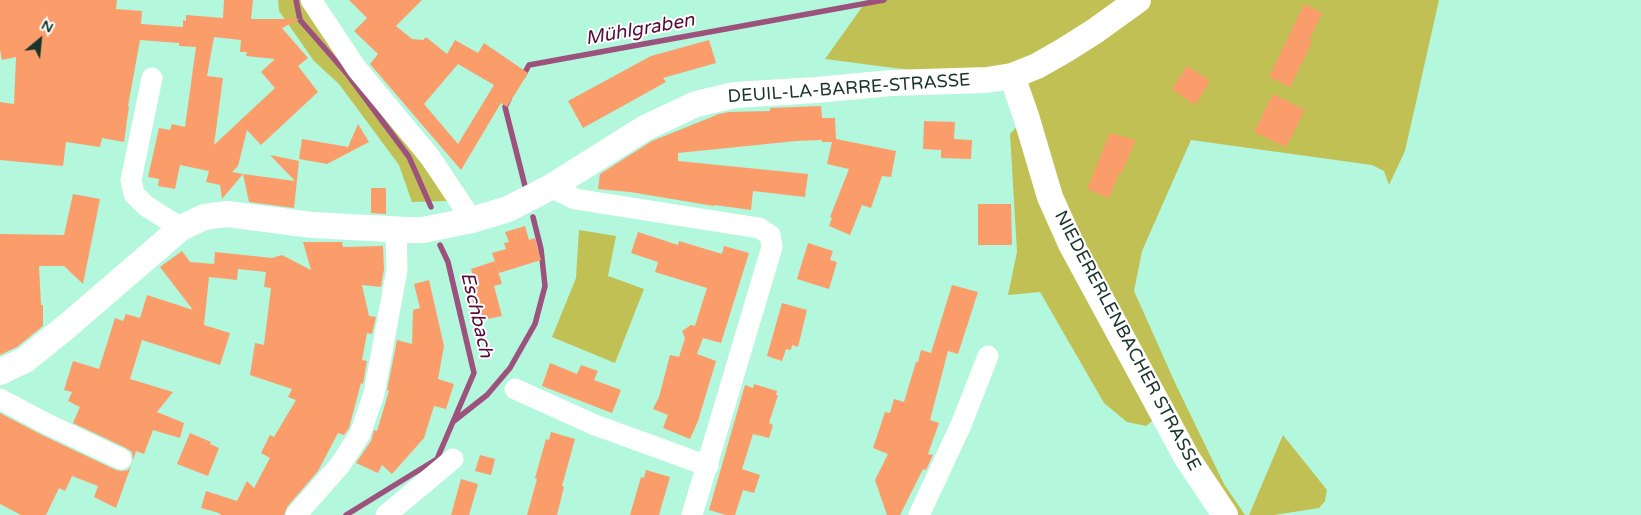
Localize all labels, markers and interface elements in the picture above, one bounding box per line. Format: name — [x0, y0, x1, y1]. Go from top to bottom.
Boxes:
water label: Mühlgraben — [584, 9, 696, 51]
north arrow — [15, 15, 65, 65]
text: N — [38, 16, 56, 36]
street label: DEUIL-LA-BARRE-STRASSE — [727, 70, 971, 108]
street label: NIEDERERLENBACHER STRASSE — [1049, 207, 1205, 475]
water label: Eschbach — [455, 270, 497, 360]

